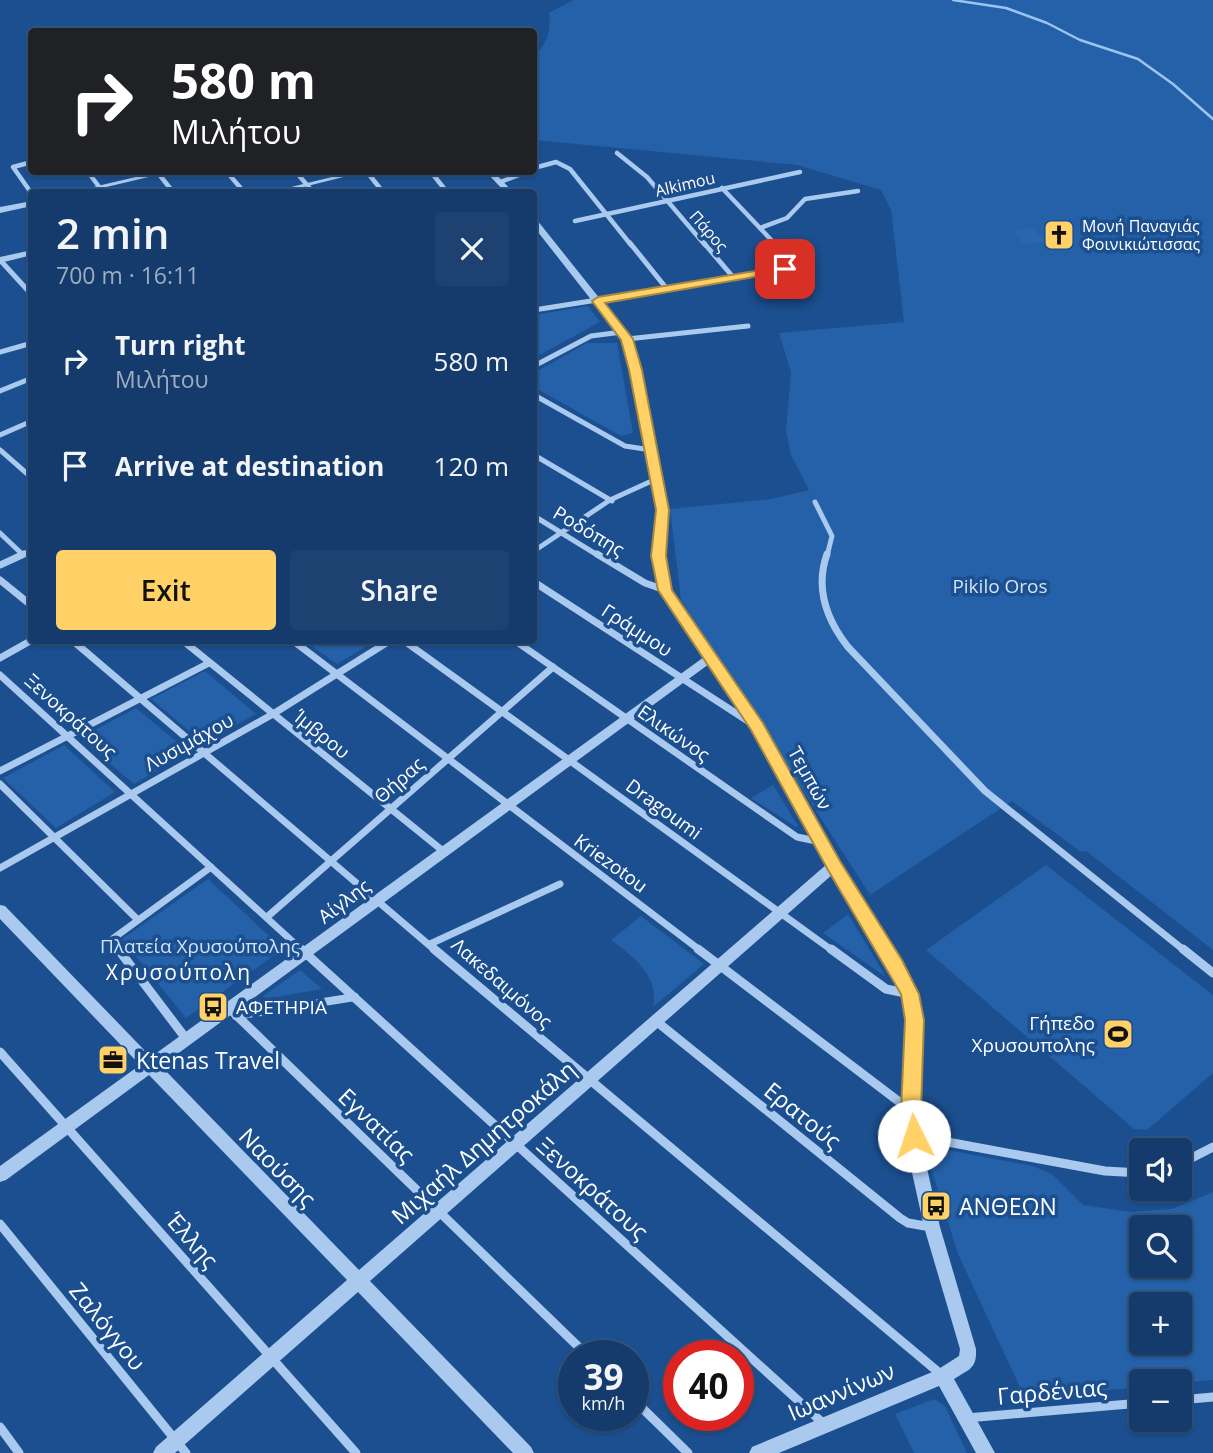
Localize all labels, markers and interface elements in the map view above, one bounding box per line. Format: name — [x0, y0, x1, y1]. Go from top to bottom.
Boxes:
text: 580 m — [171, 47, 316, 113]
icon: right — [56, 56, 147, 147]
text: Μιλήτου — [171, 110, 301, 153]
street label: Alkimou — [653, 166, 717, 202]
text: 2 min — [56, 204, 169, 261]
street label: Πάρος — [685, 206, 733, 257]
button: close — [435, 212, 509, 286]
place label: Μονή Παναγιάς Φοινικιώτισσας — [1082, 215, 1200, 255]
church icon: Μονή Παναγιάς Φοινικιώτισσας — [1042, 218, 1076, 252]
pin — [755, 239, 815, 299]
icon: arrive — [766, 250, 804, 288]
text: 700 m · 16:11 — [56, 259, 199, 291]
text: Turn right — [115, 327, 246, 363]
icon: right — [56, 342, 94, 380]
text: 580 m — [434, 343, 509, 379]
text: Μιλήτου — [115, 363, 209, 395]
icon: arrive — [56, 447, 94, 485]
text: Arrive at destination — [115, 448, 384, 484]
text: 120 m — [434, 448, 509, 484]
street label: Ροδόπης — [548, 500, 630, 562]
button: Exit — [56, 550, 276, 630]
button: Share — [290, 550, 509, 630]
park label: Pikilo Oros — [952, 573, 1048, 599]
street label: Γράμμου — [597, 597, 677, 663]
street label: Ξενοκράτους — [19, 668, 123, 764]
street label: Ελικώνος — [633, 699, 715, 767]
street label: Ίμβρου — [288, 703, 355, 765]
street label: Λυσιμάχου — [140, 707, 238, 777]
street label: Τεμπών — [782, 742, 838, 814]
street label: Θήρας — [368, 751, 430, 809]
street label: Dragoumi — [621, 773, 707, 845]
street label: Kriezotou — [569, 827, 653, 899]
street label: Αίγλης — [313, 873, 375, 929]
street label: Λακεδαιμόνος — [446, 932, 558, 1034]
park label: Πλατεία Χρυσούπολης — [100, 933, 300, 959]
district label: Χρυσούπολη — [106, 958, 252, 986]
bus stop icon: ΑΦΕΤΗΡΙΑ — [196, 990, 230, 1024]
place label: ΑΦΕΤΗΡΙΑ — [236, 994, 327, 1020]
place label: Γήπεδο Χρυσουπολης — [972, 1010, 1095, 1058]
sports icon: Γήπεδο Χρυσουπολης — [1101, 1017, 1135, 1051]
office icon: Ktenas Travel — [96, 1043, 130, 1077]
place label: Ktenas Travel — [136, 1044, 280, 1076]
street label: Μιχαήλ Δημητροκάλη — [384, 1053, 582, 1231]
street label: Ερατούς — [758, 1074, 848, 1156]
street label: Εγνατίας — [332, 1081, 422, 1169]
position arrow — [877, 1099, 951, 1173]
street label: Ναούσης — [232, 1120, 324, 1214]
street label: Ξενοκράτους — [530, 1129, 656, 1247]
map controls — [1129, 1138, 1192, 1432]
button: sound — [1129, 1138, 1192, 1201]
bus stop icon: ΑΝΘΕΩΝ — [919, 1189, 953, 1223]
place label: ΑΝΘΕΩΝ — [959, 1190, 1057, 1222]
street label: Έλλης — [159, 1204, 226, 1275]
button: search — [1129, 1215, 1192, 1278]
street label: Ζαλόγγου — [63, 1275, 153, 1377]
button: + — [1129, 1292, 1192, 1355]
speed limit sign: 40 — [663, 1340, 754, 1431]
text: 39 — [583, 1353, 624, 1400]
street label: Ιωαννίνων — [782, 1354, 900, 1428]
button: − — [1129, 1369, 1192, 1432]
street label: Γαρδένιας — [996, 1370, 1108, 1412]
text: km/h — [582, 1391, 625, 1415]

